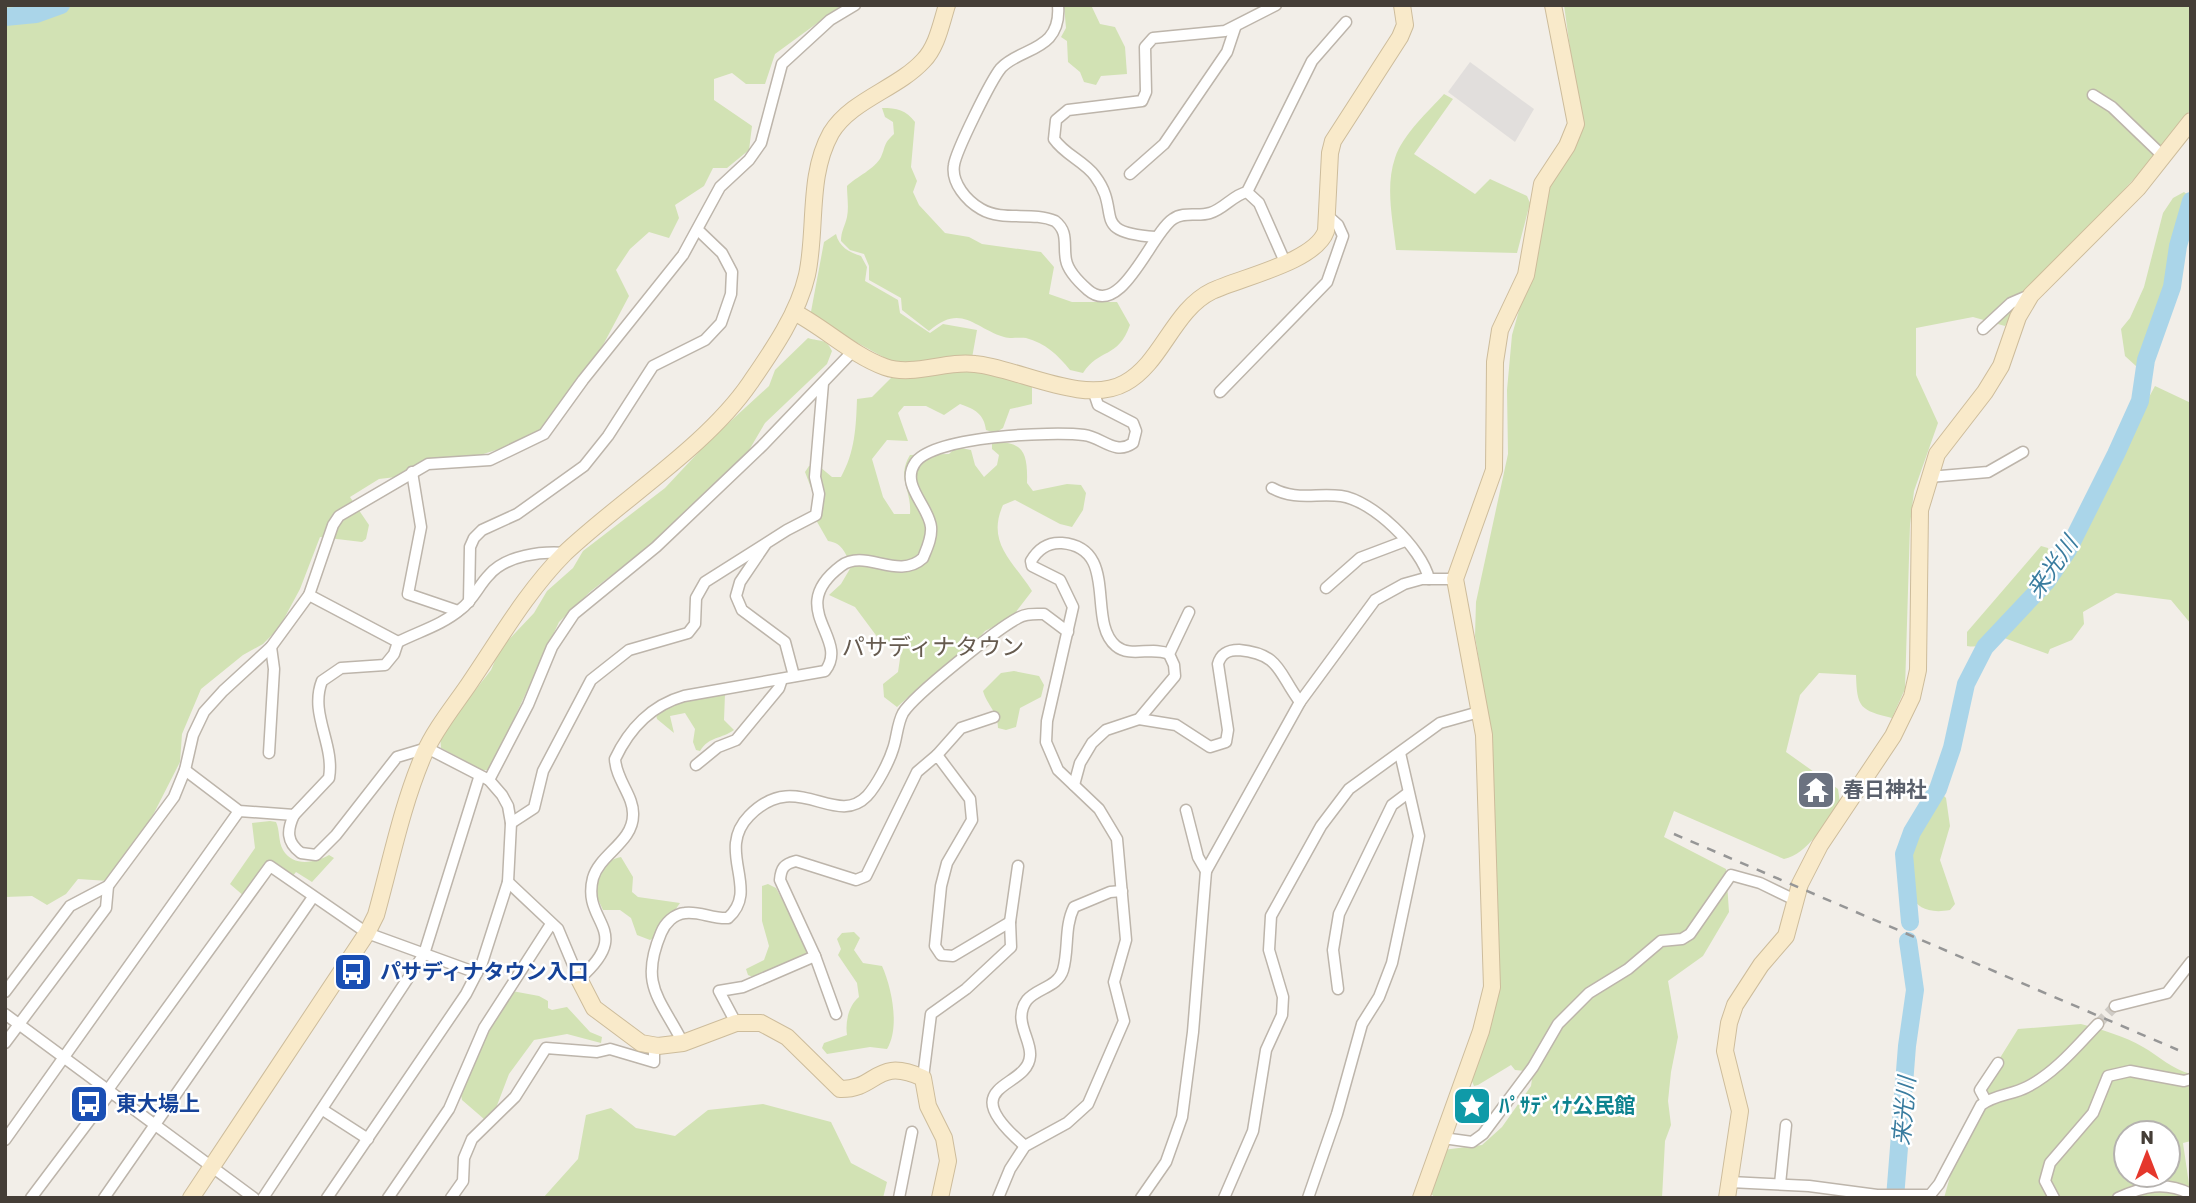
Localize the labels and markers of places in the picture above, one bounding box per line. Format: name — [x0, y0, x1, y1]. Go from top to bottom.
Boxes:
temple icon: 春日神社 — [1795, 769, 1837, 811]
place label: 春日神社 — [1843, 777, 1927, 802]
bus stop icon: パサディナタウン入口 — [332, 951, 374, 993]
place label: パサディナタウン入口 — [380, 959, 589, 984]
bus stop icon: 東大場上 — [68, 1083, 110, 1125]
place icon: ﾊﾟｻﾃﾞｨﾅ公民館 — [1451, 1085, 1493, 1127]
place label: 東大場上 — [116, 1091, 200, 1116]
place label: ﾊﾟｻﾃﾞｨﾅ公民館 — [1499, 1093, 1636, 1118]

